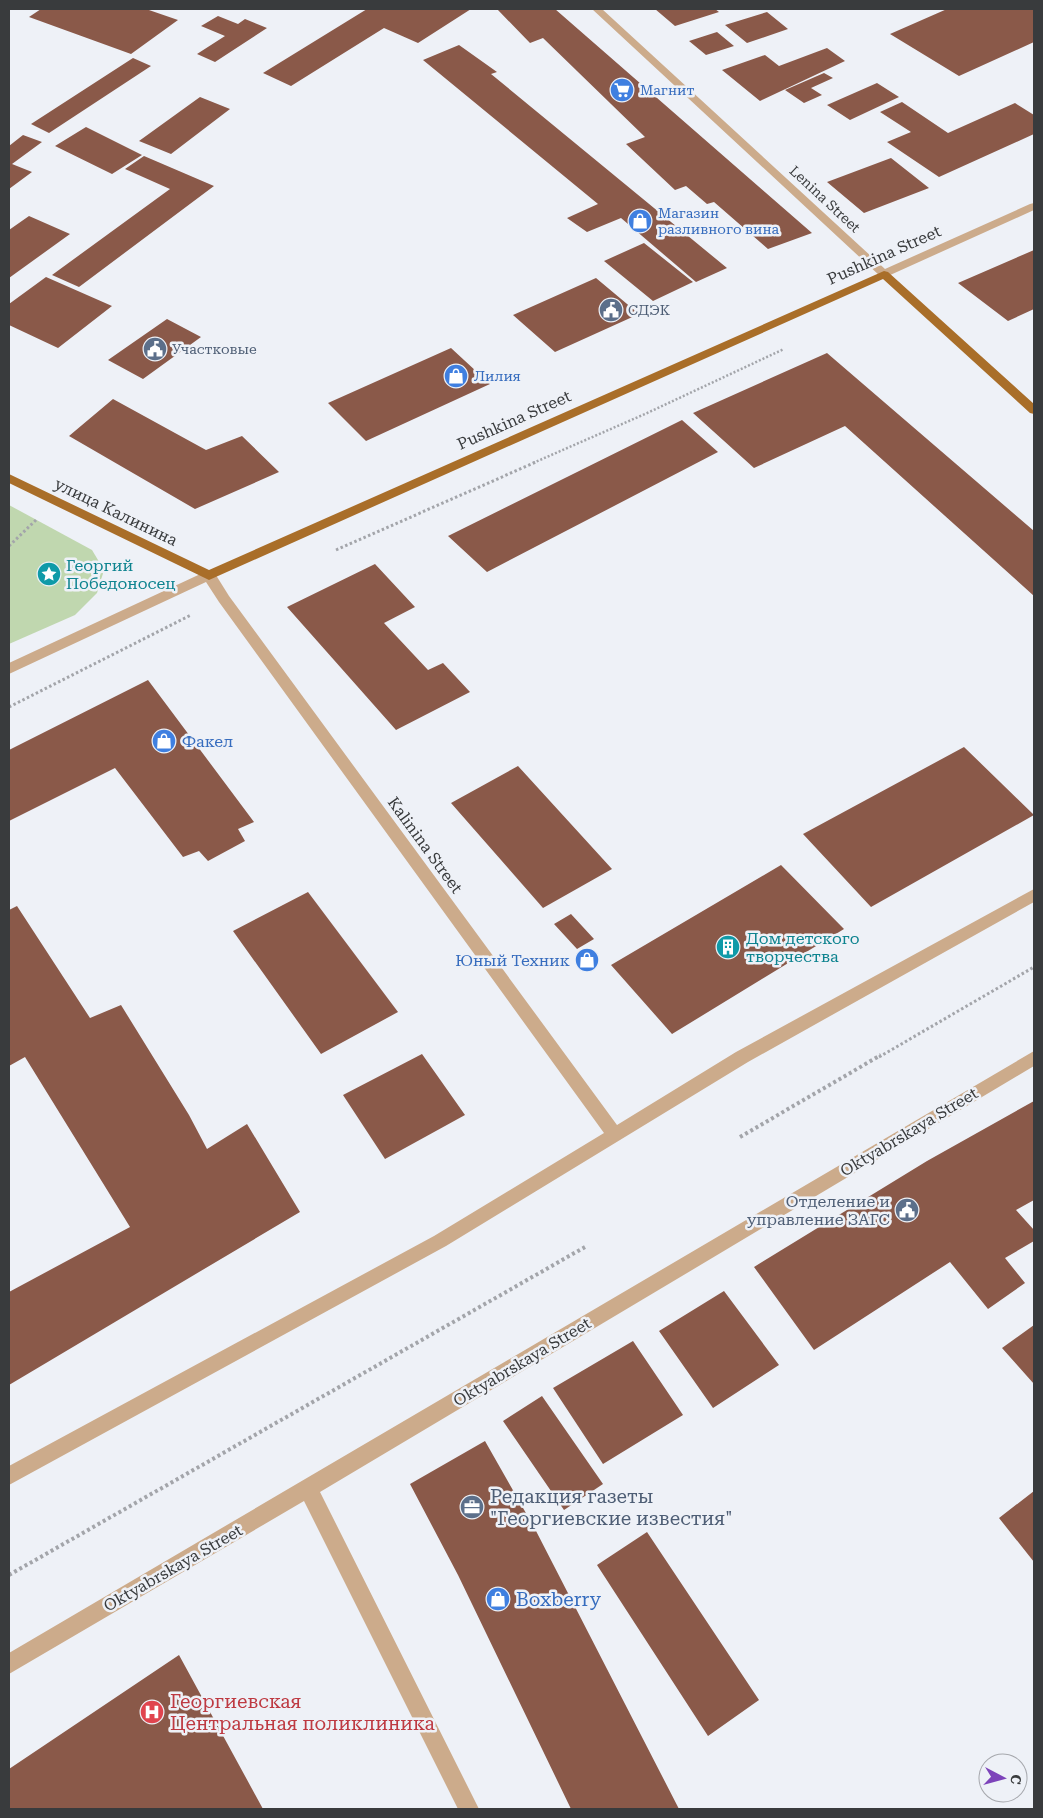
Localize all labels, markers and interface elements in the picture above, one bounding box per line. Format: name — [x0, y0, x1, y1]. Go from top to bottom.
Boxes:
supermarket icon: Магнит — [609, 77, 635, 103]
place label: Магнит — [640, 82, 694, 98]
street label: Lenina Street — [787, 162, 863, 236]
place label: Магазин разливного вина — [658, 205, 780, 237]
shop icon: Магазин разливного вина — [627, 208, 653, 234]
street label: Pushkina Street — [824, 221, 944, 289]
public building icon: СДЭК — [598, 297, 624, 323]
place label: СДЭК — [628, 302, 670, 318]
public building icon: Участковые — [142, 336, 168, 362]
place label: Участковые — [172, 341, 257, 357]
shop icon: Лилия — [443, 363, 469, 389]
place label: Лилия — [474, 368, 521, 384]
street label: Pushkina Street — [454, 386, 574, 454]
street label: улица Калинина — [51, 474, 181, 550]
place label: Георгий Победоносец — [66, 556, 176, 593]
place icon: Георгий Победоносец — [36, 561, 62, 587]
shop icon: Факел — [151, 728, 177, 754]
place label: Факел — [182, 732, 233, 751]
street label: Kalinina Street — [384, 793, 466, 897]
place label: Дом детского творчества — [746, 929, 860, 966]
building icon: Дом детского творчества — [715, 934, 741, 960]
shop icon: Юный Техник — [574, 947, 600, 973]
place label: Юный Техник — [455, 951, 570, 970]
street label: Oktyabrskaya Street — [837, 1083, 981, 1181]
place label: Отделение и управление ЗАГС — [747, 1192, 890, 1229]
public building icon: Отделение и управление ЗАГС — [894, 1197, 920, 1223]
street label: Oktyabrskaya Street — [450, 1313, 594, 1411]
place label: Редакция газеты "Георгиевские известия" — [490, 1485, 732, 1530]
office icon: Редакция газеты "Георгиевские известия" — [459, 1494, 485, 1520]
street label: Oktyabrskaya Street — [100, 1521, 246, 1615]
shop icon: Boxberry — [485, 1586, 511, 1612]
place label: Boxberry — [516, 1588, 602, 1611]
place label: Георгиевская Центральная поликлиника — [170, 1690, 435, 1735]
hospital icon: Георгиевская Центральная поликлиника — [139, 1699, 165, 1725]
north arrow — [978, 1753, 1028, 1803]
text: С — [1007, 1774, 1024, 1785]

